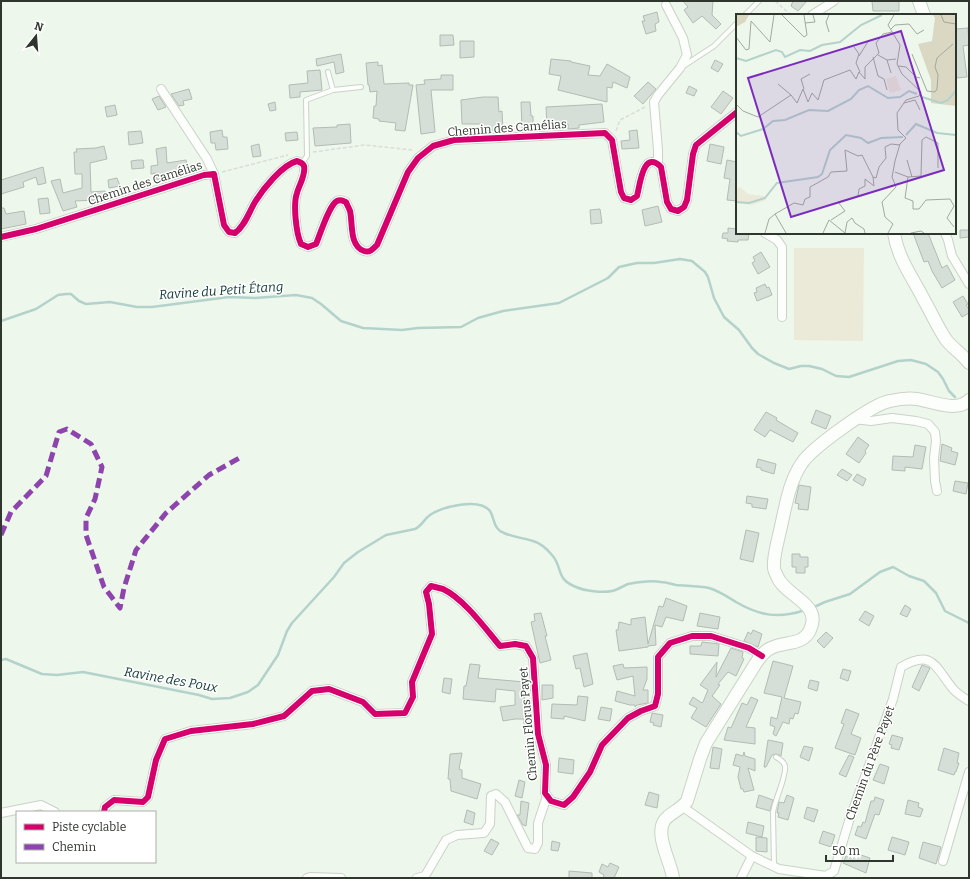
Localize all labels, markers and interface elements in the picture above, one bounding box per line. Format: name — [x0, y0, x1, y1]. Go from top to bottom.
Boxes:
inset map — [736, 14, 956, 234]
north arrow — [16, 16, 56, 56]
text: N — [33, 19, 45, 35]
street label: Chemin des Camélias — [447, 117, 567, 139]
street label: Chemin des Camélias — [86, 158, 204, 208]
water label: Ravine du Petit Étang — [158, 279, 284, 302]
water label: Ravine des Poux — [123, 664, 220, 695]
street label: Chemin Florus Payet — [516, 666, 540, 782]
street label: Chemin du Père Payet — [843, 703, 897, 822]
legend — [16, 811, 156, 863]
text: Piste cyclable — [52, 820, 126, 834]
scale bar — [826, 837, 893, 863]
text: Chemin — [52, 840, 96, 854]
text: 50 m — [832, 844, 861, 858]

